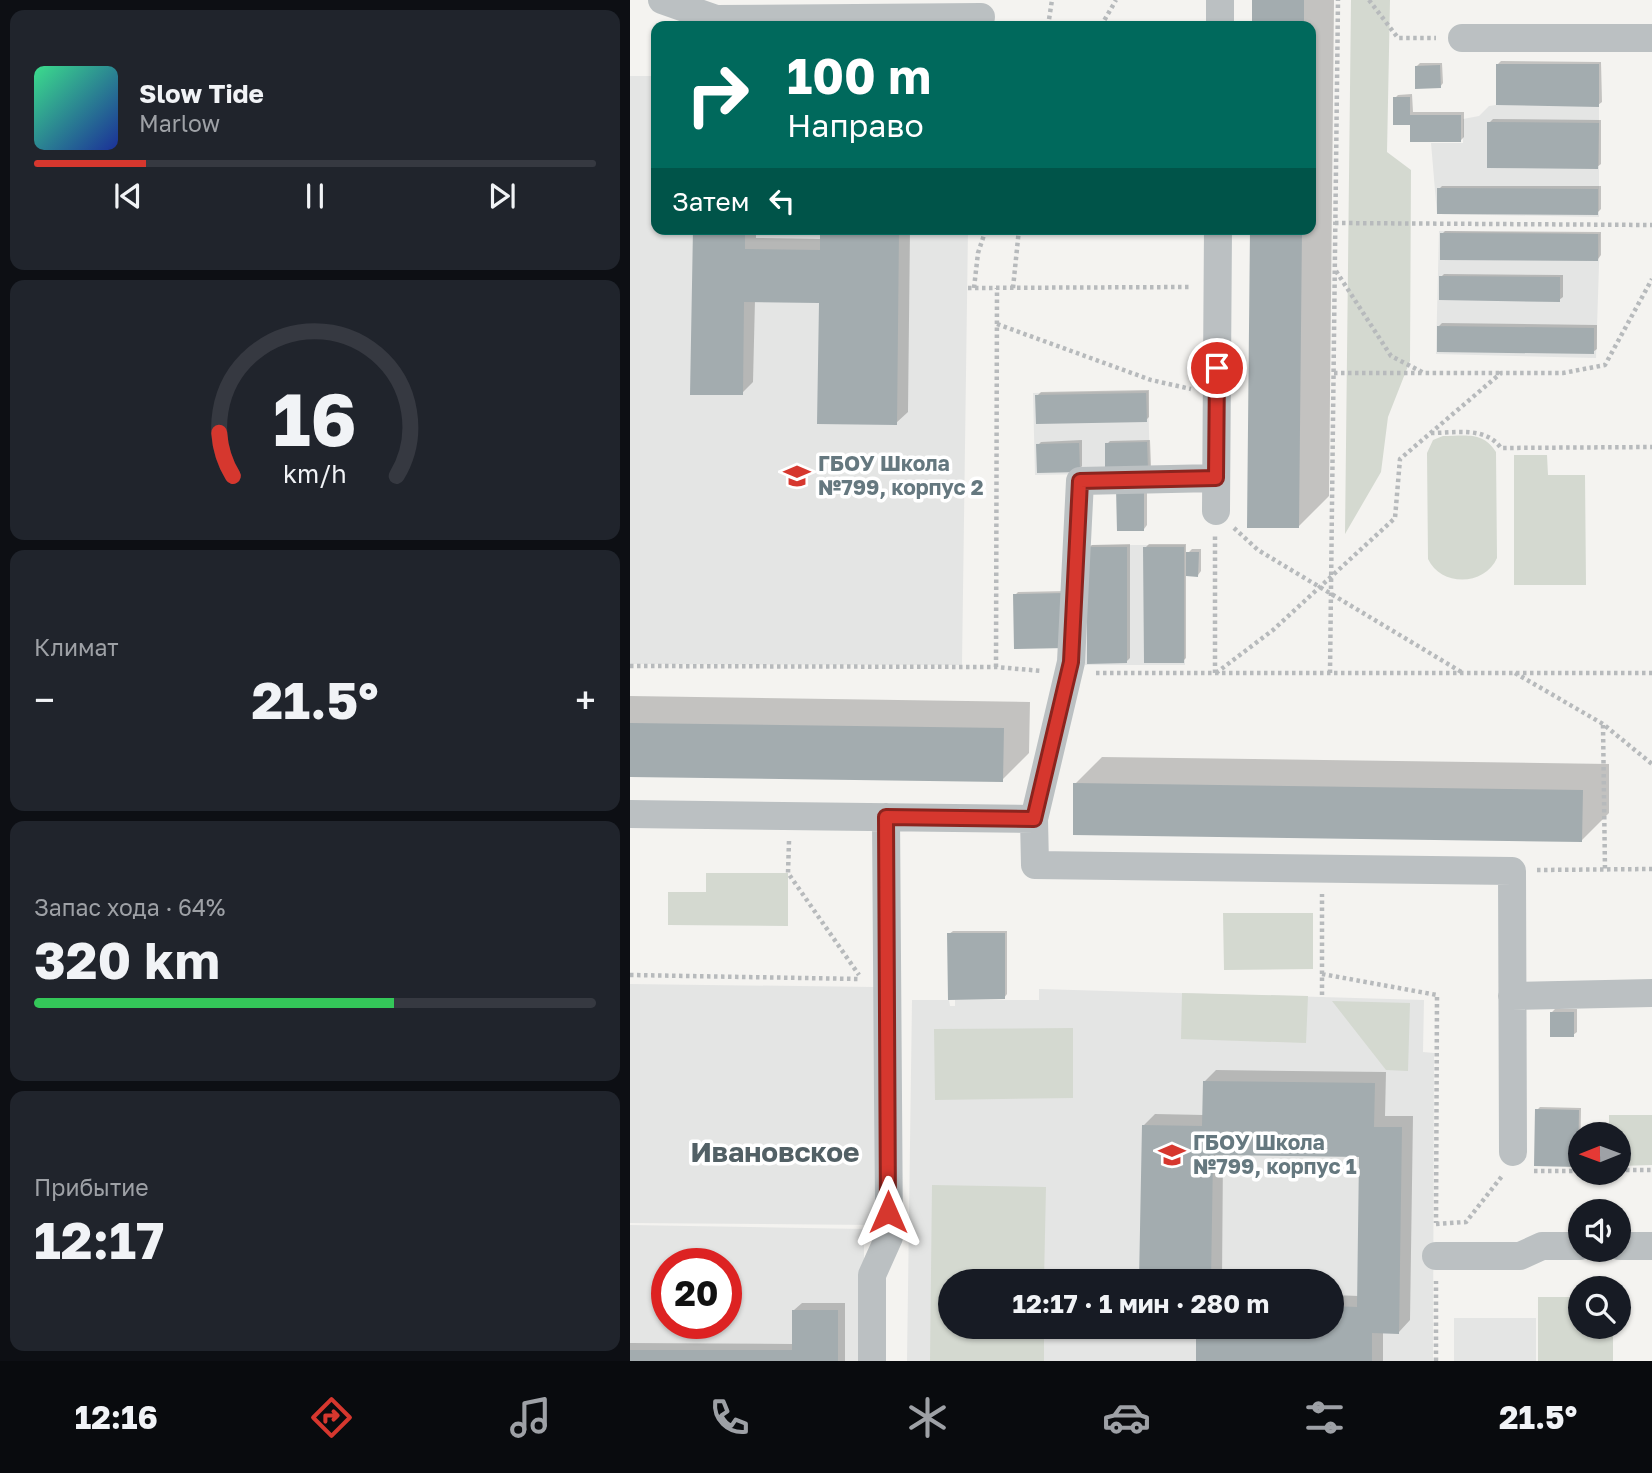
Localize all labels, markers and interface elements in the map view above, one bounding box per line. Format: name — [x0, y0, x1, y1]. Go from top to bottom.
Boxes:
text: 100 m — [787, 46, 931, 105]
icon: right — [672, 49, 763, 140]
text: Slow Tide — [139, 78, 264, 109]
text: Направо — [787, 106, 924, 144]
text: Marlow — [139, 109, 220, 137]
icon: previous — [109, 177, 147, 215]
icon: pause — [296, 177, 334, 215]
icon: next — [483, 177, 521, 215]
icon: left — [763, 182, 801, 220]
text: Затем — [672, 186, 749, 217]
pin — [1187, 338, 1247, 398]
icon: arrive — [1198, 349, 1236, 387]
text: 16 — [273, 376, 357, 463]
place label: ГБОУ Школа №799, корпус 2 — [818, 450, 984, 500]
text: km/h — [283, 458, 347, 489]
school or university icon: ГБОУ Школа №799, корпус 2 — [782, 461, 812, 491]
text: Климат — [34, 633, 119, 661]
text: 21.5° — [251, 668, 379, 730]
text: − — [34, 677, 55, 722]
text: + — [575, 677, 596, 722]
text: Запас хода · 64% — [34, 893, 225, 921]
text: 320 km — [34, 928, 220, 990]
north arrow — [1568, 1122, 1631, 1185]
map controls — [1568, 1122, 1631, 1339]
place label: ГБОУ Школа №799, корпус 1 — [1193, 1129, 1357, 1179]
district label: Ивановское — [691, 1135, 859, 1168]
school or university icon: ГБОУ Школа №799, корпус 1 — [1157, 1140, 1187, 1170]
text: Прибытие — [34, 1173, 149, 1201]
position arrow — [851, 1175, 925, 1249]
button: sound — [1568, 1199, 1631, 1262]
text: 12:17 — [34, 1208, 164, 1270]
speed limit sign: 20 — [651, 1248, 742, 1339]
button: search — [1568, 1276, 1631, 1339]
text: 12:17 · 1 мин · 280 m — [1013, 1288, 1269, 1319]
icon: directions — [307, 1393, 356, 1442]
icon: music — [506, 1393, 555, 1442]
icon: phone — [705, 1393, 754, 1442]
icon: climate — [903, 1393, 952, 1442]
icon: car — [1102, 1393, 1151, 1442]
icon: filters — [1300, 1393, 1349, 1442]
text: 12:16 — [75, 1398, 158, 1436]
text: 21.5° — [1499, 1398, 1577, 1436]

